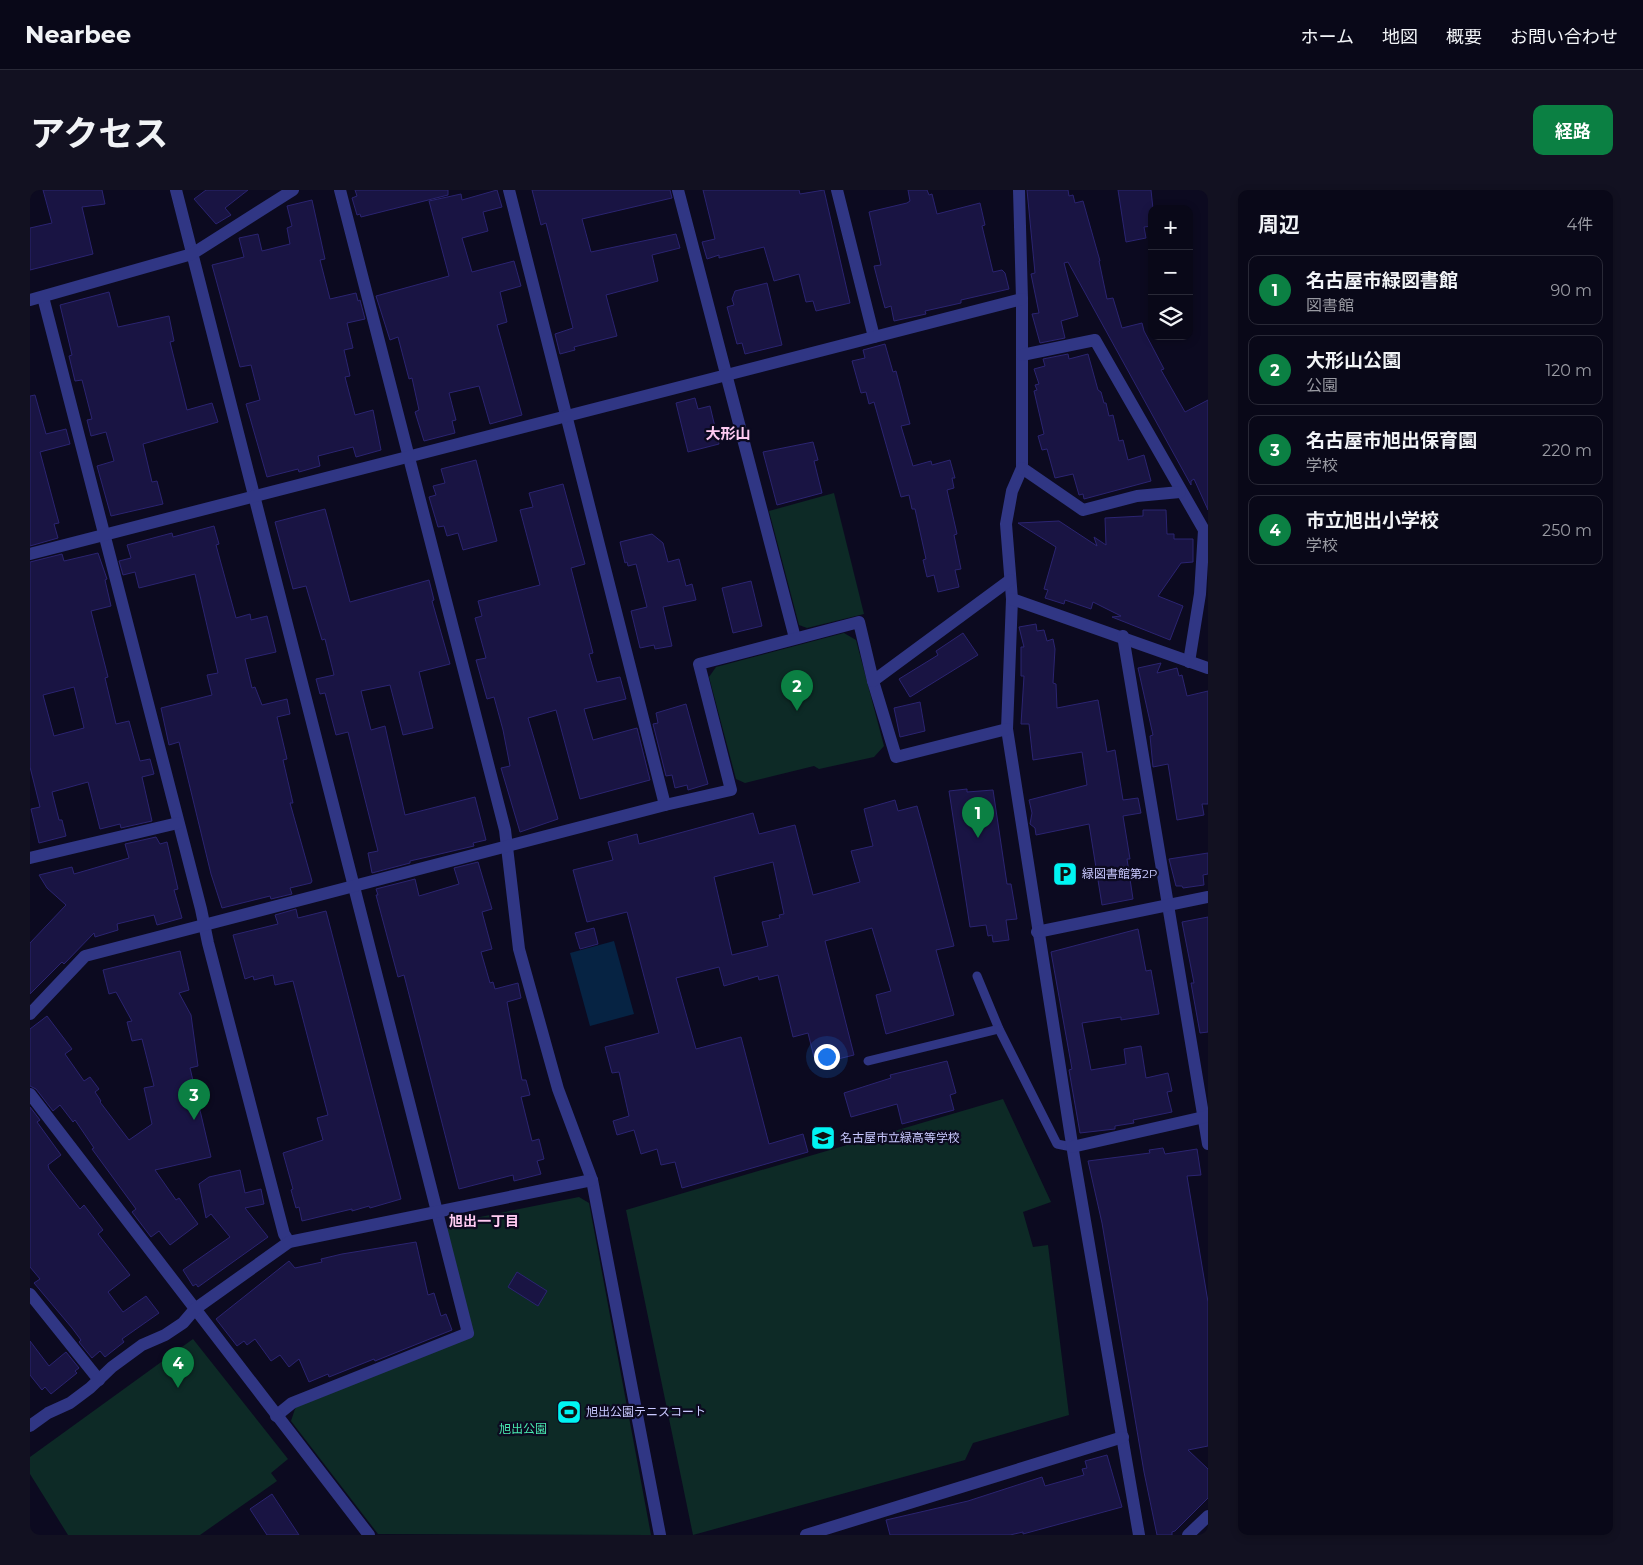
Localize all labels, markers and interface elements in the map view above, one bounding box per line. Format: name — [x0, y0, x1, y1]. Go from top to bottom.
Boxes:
text: Nearbee — [25, 20, 131, 49]
text: ホーム — [1301, 26, 1354, 48]
text: 地図 — [1382, 26, 1418, 48]
text: 概要 — [1446, 26, 1482, 48]
text: お問い合わせ — [1510, 26, 1618, 48]
button: 経路 — [1533, 105, 1613, 155]
text: アクセス — [30, 112, 168, 155]
map controls — [1148, 205, 1193, 340]
button: + — [1148, 205, 1193, 250]
text: 周辺 — [1258, 212, 1300, 237]
text: 4件 — [1566, 215, 1593, 234]
button: − — [1148, 250, 1193, 295]
text: 名古屋市緑図書館 — [1306, 269, 1458, 292]
text: 1 — [1272, 281, 1278, 300]
text: 90 m — [1550, 281, 1592, 300]
button: layers — [1148, 295, 1193, 340]
text: 図書館 — [1306, 296, 1354, 315]
text: 大形山公園 — [1306, 349, 1401, 372]
text: 2 — [1270, 361, 1280, 380]
text: 120 m — [1545, 361, 1592, 380]
text: 公園 — [1306, 376, 1338, 395]
district label: 大形山 — [705, 424, 751, 443]
text: 名古屋市旭出保育園 — [1306, 429, 1477, 452]
text: 3 — [1270, 441, 1280, 460]
text: 220 m — [1542, 441, 1592, 460]
text: 学校 — [1306, 456, 1338, 475]
text: 市立旭出小学校 — [1306, 509, 1439, 532]
text: 4 — [1269, 521, 1281, 540]
text: 250 m — [1542, 521, 1592, 540]
text: 学校 — [1306, 536, 1338, 555]
pin: 2 — [781, 670, 813, 711]
pin: 1 — [962, 797, 994, 838]
parking icon: 緑図書館第2P — [1052, 861, 1078, 887]
place label: 緑図書館第2P — [1082, 866, 1157, 881]
your location — [814, 1044, 840, 1070]
pin: 3 — [178, 1079, 210, 1120]
school or university icon: 名古屋市立緑高等学校 — [810, 1125, 836, 1151]
place label: 名古屋市立緑高等学校 — [840, 1130, 960, 1145]
district label: 旭出一丁目 — [449, 1212, 519, 1230]
pin: 4 — [162, 1347, 194, 1388]
sports icon: 旭出公園テニスコート — [556, 1399, 582, 1425]
place label: 旭出公園テニスコート — [586, 1404, 706, 1419]
park label: 旭出公園 — [499, 1421, 547, 1436]

